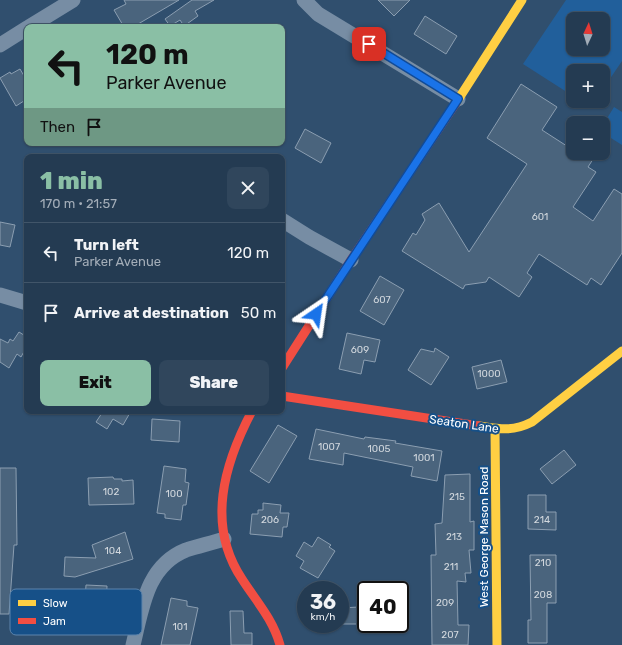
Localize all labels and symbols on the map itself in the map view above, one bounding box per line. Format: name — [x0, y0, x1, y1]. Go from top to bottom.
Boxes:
north arrow — [566, 12, 610, 56]
pin — [352, 27, 386, 61]
house number: 601 — [532, 211, 548, 223]
position arrow — [295, 293, 337, 335]
house number: 607 — [373, 294, 391, 306]
house number: 609 — [351, 344, 369, 356]
house number: 1000 — [477, 368, 501, 380]
street label: Seaton Lane — [428, 412, 500, 436]
house number: 1007 — [318, 441, 340, 453]
house number: 1005 — [368, 443, 391, 455]
house number: 1001 — [413, 452, 435, 464]
street label: West George Mason Road — [477, 467, 491, 607]
house number: 102 — [103, 486, 119, 498]
house number: 100 — [166, 488, 182, 500]
house number: 215 — [449, 491, 465, 503]
house number: 206 — [261, 514, 279, 526]
house number: 214 — [534, 514, 550, 526]
house number: 213 — [446, 531, 462, 543]
house number: 104 — [105, 545, 121, 557]
house number: 210 — [535, 557, 551, 569]
house number: 211 — [444, 561, 458, 573]
speed limit sign: 40 — [357, 581, 409, 633]
legend — [10, 589, 142, 635]
house number: 208 — [534, 589, 552, 601]
text: Slow — [43, 597, 68, 610]
house number: 209 — [436, 597, 454, 609]
text: Jam — [43, 615, 66, 628]
house number: 101 — [173, 621, 187, 633]
house number: 207 — [441, 629, 459, 641]

